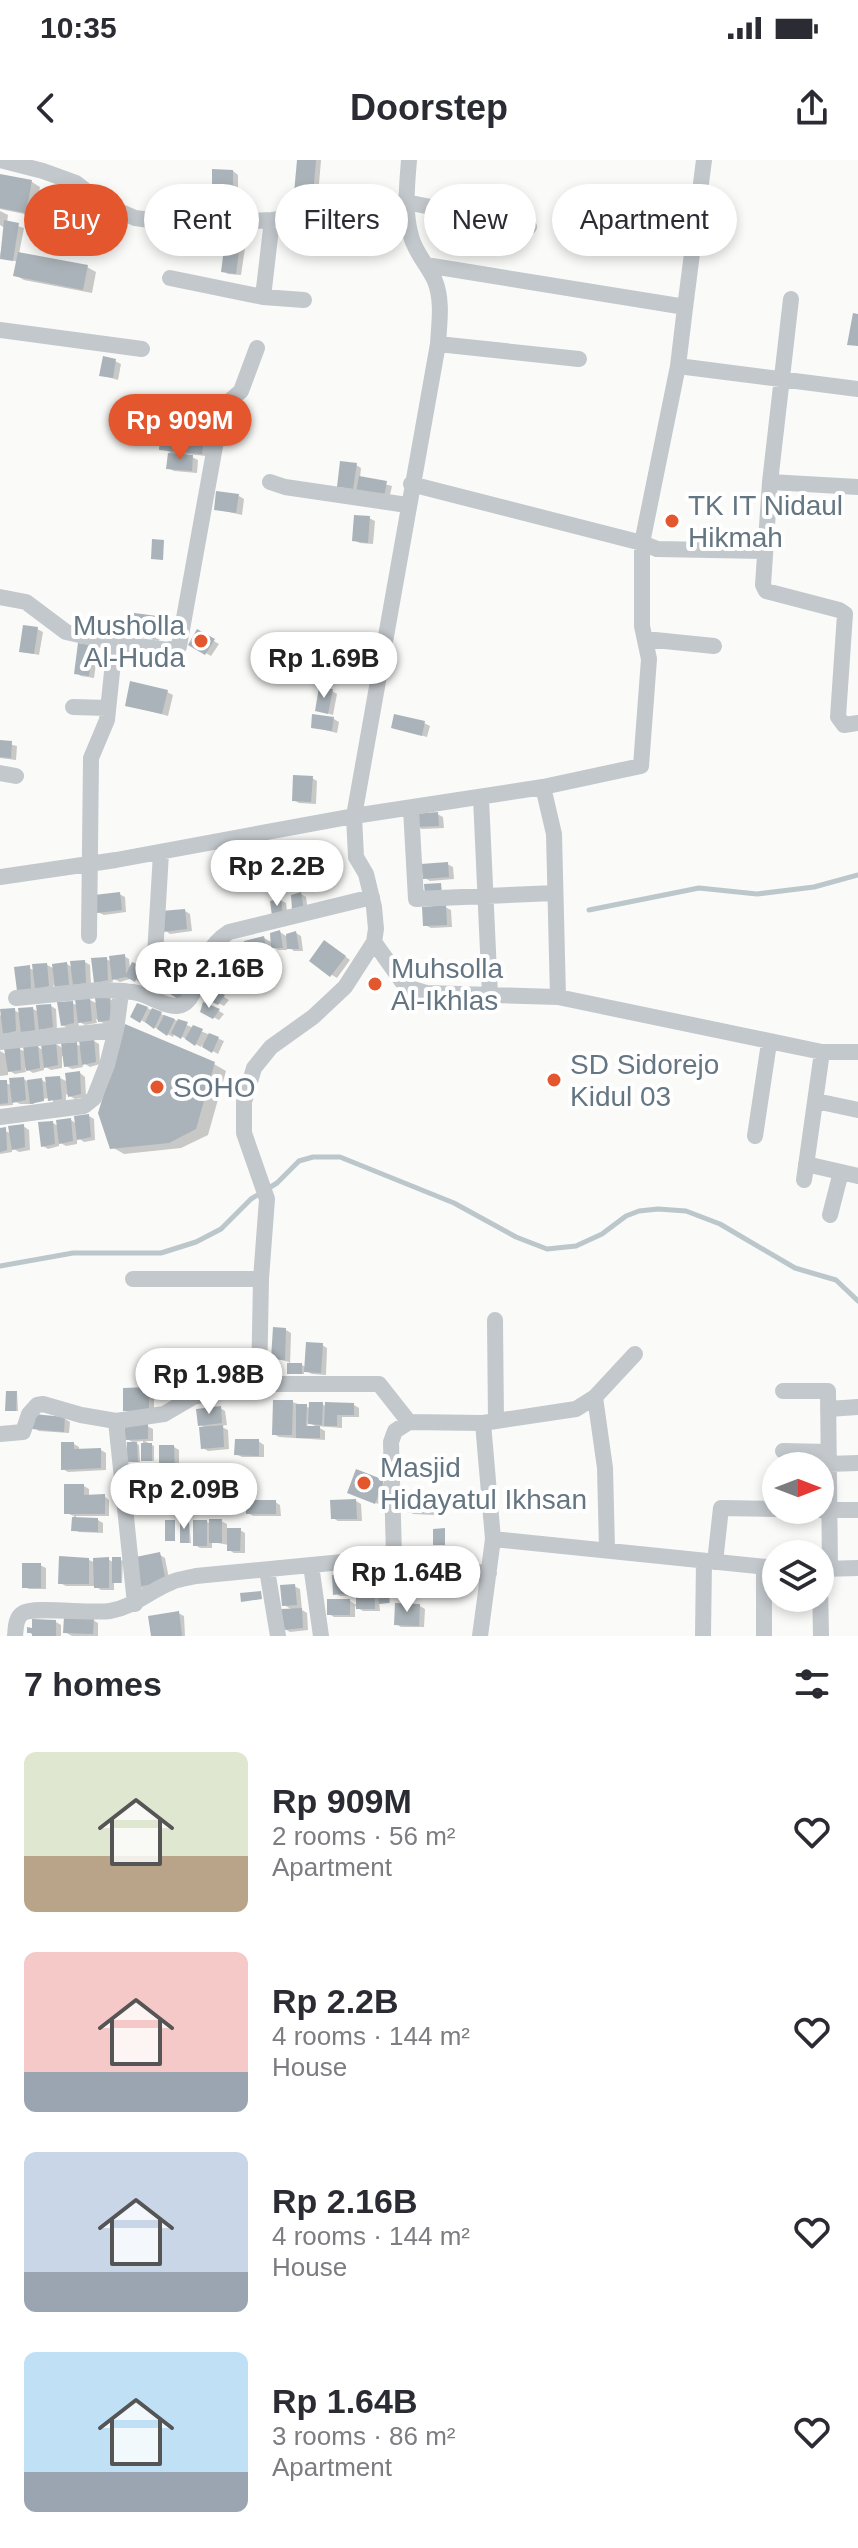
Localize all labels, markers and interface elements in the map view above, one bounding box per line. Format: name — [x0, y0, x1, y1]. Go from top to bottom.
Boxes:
text: 10:35 — [40, 11, 117, 44]
icon: back — [24, 86, 68, 130]
icon: share — [790, 86, 834, 130]
text: Doorstep — [350, 87, 508, 128]
chip: Buy — [24, 184, 128, 256]
chip: Rent — [144, 184, 259, 256]
chip: Filters — [275, 184, 408, 256]
chip: New — [424, 184, 536, 256]
chip: Apartment — [552, 184, 737, 256]
pin: Rp 909M — [106, 394, 254, 462]
text: Rp 909M — [127, 405, 233, 435]
place label: TK IT Nidaul Hikmah — [688, 490, 843, 553]
marker: TK IT Nidaul Hikmah — [663, 512, 681, 530]
place label: Musholla Al-Huda — [73, 610, 185, 673]
marker: Musholla Al-Huda — [192, 632, 210, 650]
pin: Rp 1.69B — [241, 632, 407, 700]
text: Rp 1.69B — [268, 643, 380, 673]
pin: Rp 2.2B — [203, 840, 351, 908]
text: Rp 2.2B — [229, 851, 325, 881]
pin: Rp 2.16B — [126, 942, 292, 1010]
text: Rp 2.16B — [153, 953, 265, 983]
place label: Muhsolla Al-Ikhlas — [391, 953, 503, 1016]
marker: Muhsolla Al-Ikhlas — [366, 975, 384, 993]
place label: SD Sidorejo Kidul 03 — [570, 1049, 719, 1112]
marker: SD Sidorejo Kidul 03 — [545, 1071, 563, 1089]
place label: SOHO — [173, 1072, 255, 1103]
marker: SOHO — [148, 1078, 166, 1096]
pin: Rp 1.98B — [126, 1348, 292, 1416]
text: Rp 1.98B — [153, 1359, 265, 1389]
place label: Masjid Hidayatul Ikhsan — [380, 1452, 587, 1515]
north arrow — [762, 1452, 834, 1524]
map controls — [762, 1452, 834, 1612]
pin: Rp 2.09B — [101, 1463, 267, 1531]
text: Rp 2.09B — [128, 1474, 240, 1504]
marker: Masjid Hidayatul Ikhsan — [355, 1474, 373, 1492]
button: layers — [762, 1540, 834, 1612]
pin: Rp 1.64B — [324, 1546, 490, 1614]
text: Rp 1.64B — [351, 1557, 463, 1587]
icon: filters — [790, 1662, 834, 1706]
text: 7 homes — [24, 1665, 162, 1703]
text: Rp 909M — [272, 1782, 412, 1820]
icon: home — [88, 1784, 184, 1880]
icon: heart — [790, 1810, 834, 1854]
text: 2 rooms · 56 m² — [272, 1821, 456, 1851]
text: Apartment — [272, 1852, 392, 1882]
text: Rp 2.2B — [272, 1982, 399, 2020]
icon: home — [88, 1984, 184, 2080]
icon: heart — [790, 2010, 834, 2054]
text: 4 rooms · 144 m² — [272, 2021, 470, 2051]
text: House — [272, 2052, 347, 2082]
text: Rp 2.16B — [272, 2182, 418, 2220]
icon: home — [88, 2184, 184, 2280]
icon: heart — [790, 2210, 834, 2254]
text: 4 rooms · 144 m² — [272, 2221, 470, 2251]
text: House — [272, 2252, 347, 2282]
text: Rp 1.64B — [272, 2382, 418, 2420]
icon: home — [88, 2384, 184, 2480]
icon: heart — [790, 2410, 834, 2454]
text: 3 rooms · 86 m² — [272, 2421, 456, 2451]
text: Apartment — [272, 2452, 392, 2482]

